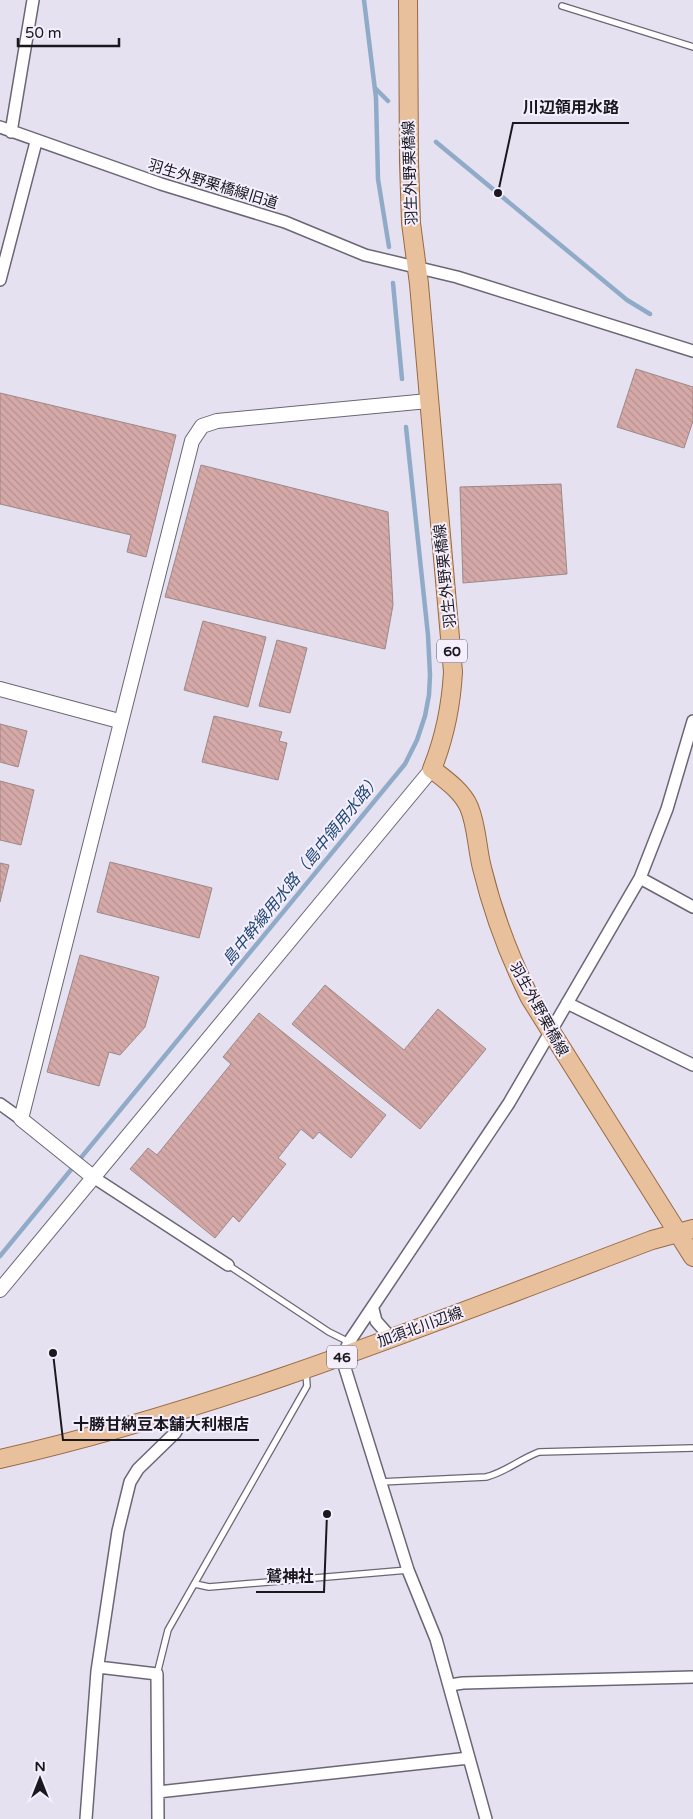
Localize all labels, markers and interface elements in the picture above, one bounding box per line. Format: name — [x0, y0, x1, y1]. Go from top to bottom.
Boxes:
scale bar — [18, 15, 119, 47]
text: 50 m — [25, 24, 62, 42]
callout: 川辺領用水路 — [513, 92, 629, 123]
text: 川辺領用水路 — [523, 98, 619, 118]
street label: 羽生外野栗橋線 — [399, 120, 421, 226]
street label: 羽生外野栗橋線旧道 — [146, 156, 280, 212]
street label: 羽生外野栗橋線 — [431, 523, 459, 629]
road number: 60 — [437, 640, 467, 662]
water label: 島中幹線用水路（島中領用水路） — [219, 770, 385, 970]
street label: 羽生外野栗橋線 — [506, 959, 572, 1059]
street label: 加須北川辺線 — [375, 1303, 465, 1351]
road number: 46 — [327, 1345, 357, 1368]
callout: 十勝甘納豆本舗大利根店 — [63, 1409, 259, 1440]
text: 十勝甘納豆本舗大利根店 — [73, 1415, 249, 1435]
callout: 鷲神社 — [256, 1561, 324, 1592]
text: 鷲神社 — [266, 1567, 314, 1587]
north arrow — [15, 1754, 65, 1804]
text: N — [34, 1758, 46, 1775]

